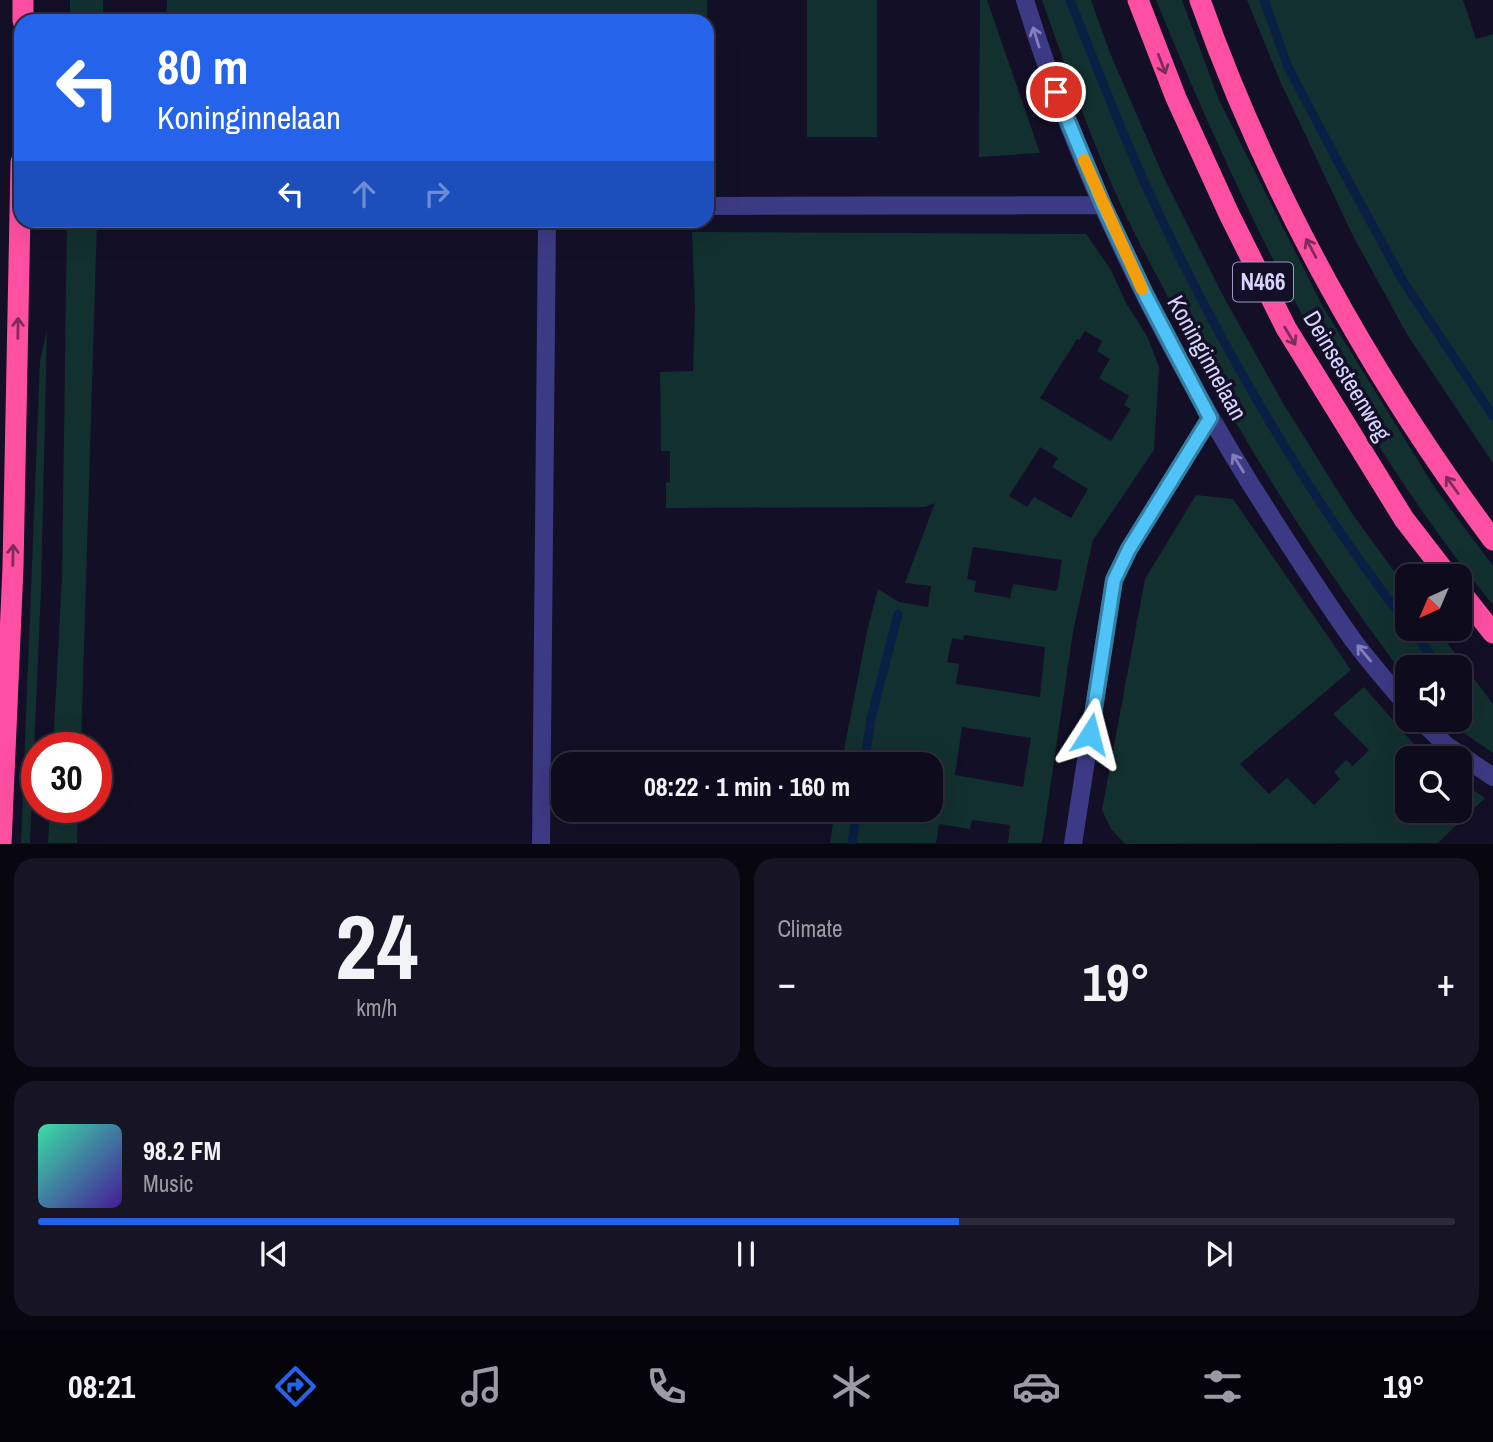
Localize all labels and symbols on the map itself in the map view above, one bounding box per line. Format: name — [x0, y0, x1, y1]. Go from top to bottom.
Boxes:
one-way arrow — [1029, 26, 1042, 48]
one-way arrow — [1157, 52, 1170, 74]
pin — [1026, 62, 1086, 122]
one-way arrow — [1303, 238, 1317, 259]
road number: N466 — [1233, 262, 1293, 302]
street label: Koninginnelaan — [1160, 289, 1255, 426]
street label: Deinsesteenweg — [1296, 304, 1399, 447]
one-way arrow — [11, 316, 24, 339]
one-way arrow — [1284, 325, 1298, 345]
one-way arrow — [1231, 454, 1245, 474]
one-way arrow — [1445, 476, 1459, 495]
one-way arrow — [6, 544, 19, 567]
north arrow — [1395, 564, 1472, 640]
one-way arrow — [1356, 644, 1371, 662]
position arrow — [1053, 697, 1127, 771]
speed limit sign: 30 — [21, 732, 112, 823]

